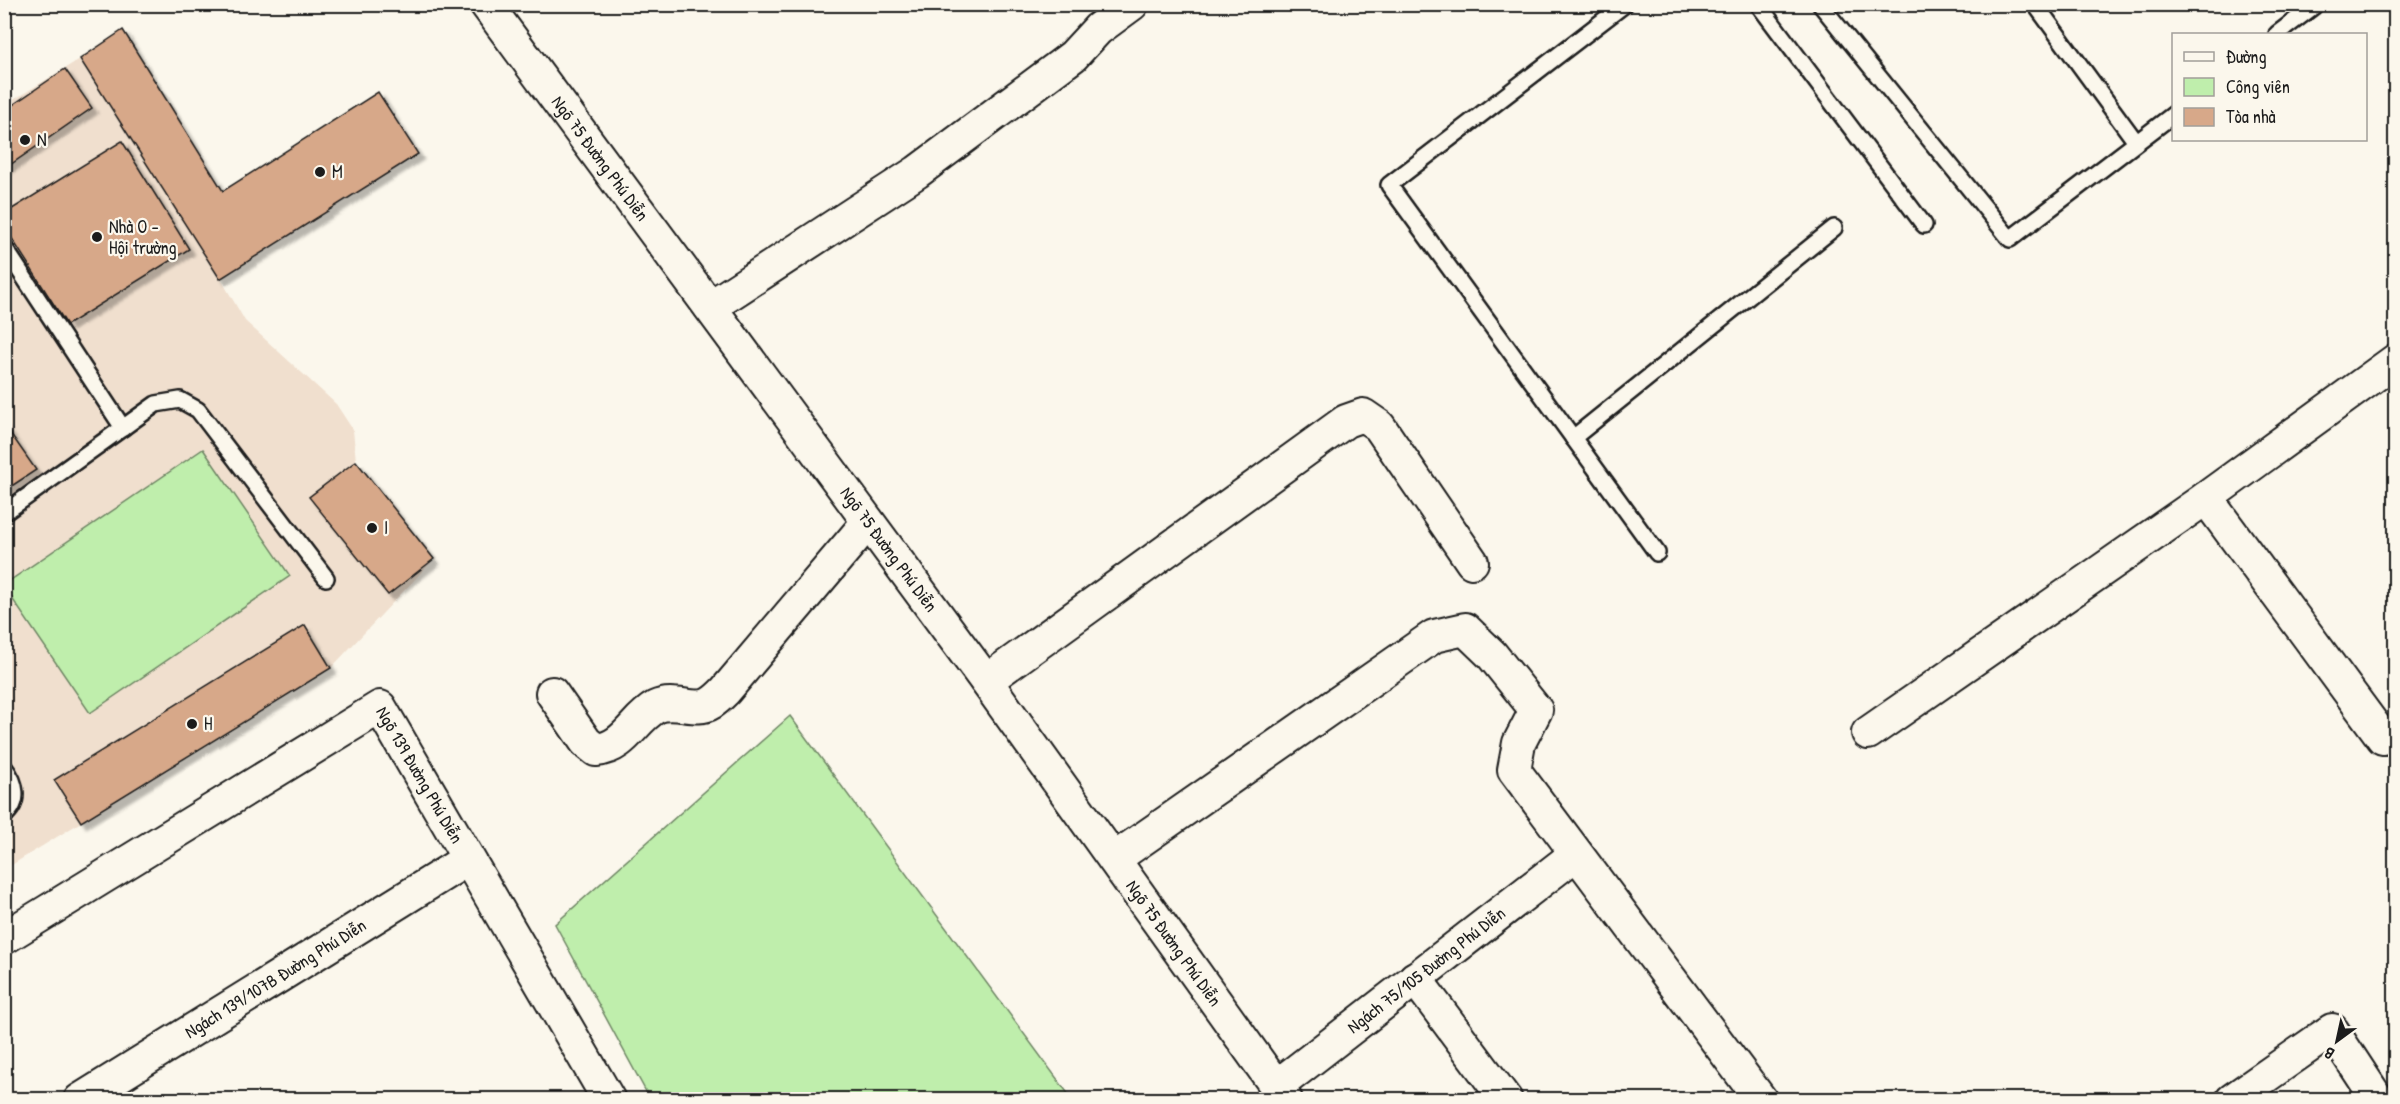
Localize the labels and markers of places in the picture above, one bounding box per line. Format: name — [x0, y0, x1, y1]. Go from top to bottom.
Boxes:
place label: N — [37, 127, 47, 152]
marker: N — [18, 133, 32, 147]
place label: M — [332, 159, 343, 184]
marker: M — [313, 165, 327, 179]
place label: Nhà O - Hội trường — [109, 214, 177, 260]
marker: Nhà O - Hội trường — [90, 230, 104, 244]
place label: I — [384, 515, 388, 540]
marker: I — [365, 521, 379, 535]
place label: H — [204, 711, 212, 736]
marker: H — [185, 717, 199, 731]

